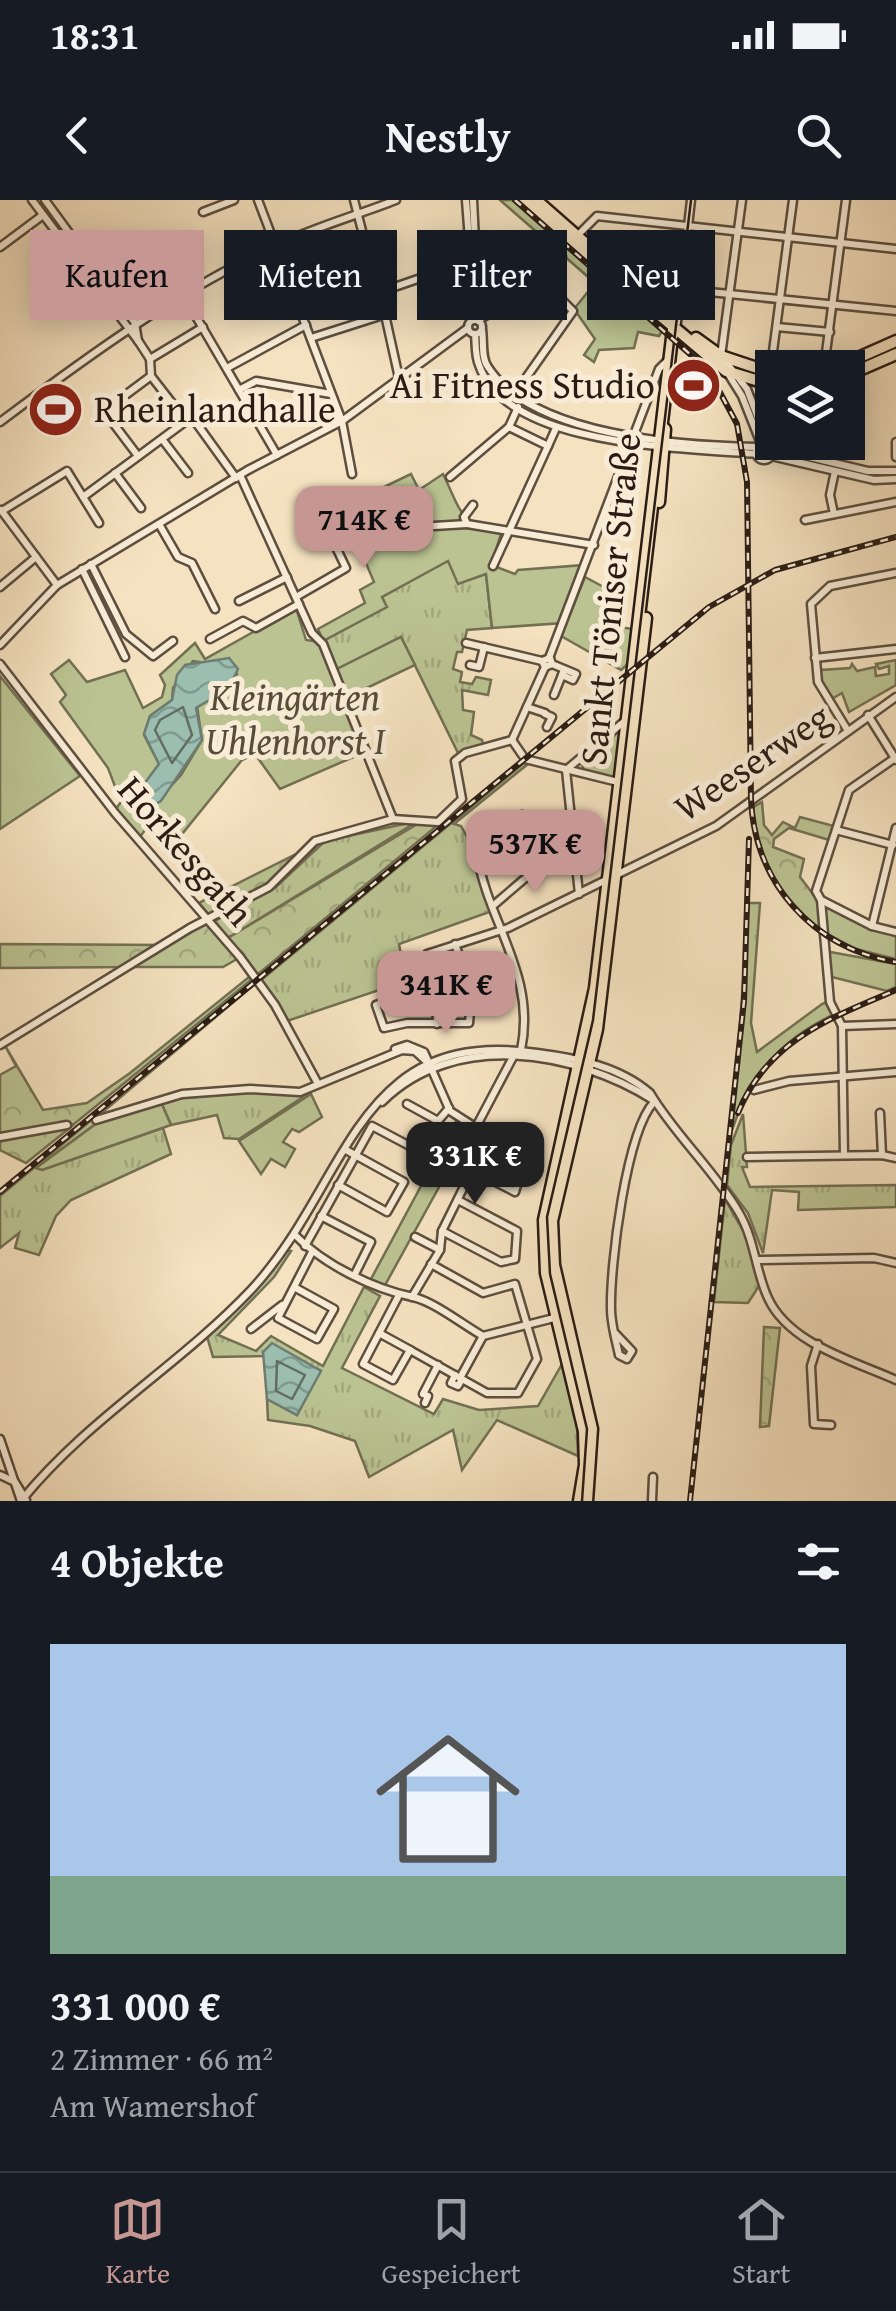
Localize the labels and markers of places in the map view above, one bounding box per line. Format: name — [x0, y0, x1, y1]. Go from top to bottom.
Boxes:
sports icon: Ai Fitness Studio — [664, 355, 724, 415]
place label: Ai Fitness Studio — [390, 356, 655, 412]
sports icon: Rheinlandhalle — [25, 379, 85, 439]
place label: Rheinlandhalle — [94, 380, 336, 436]
pin: 714K € — [283, 486, 445, 571]
pin: 537K € — [454, 810, 616, 895]
pin: 341K € — [365, 951, 527, 1036]
pin: 331K € — [394, 1122, 556, 1207]

